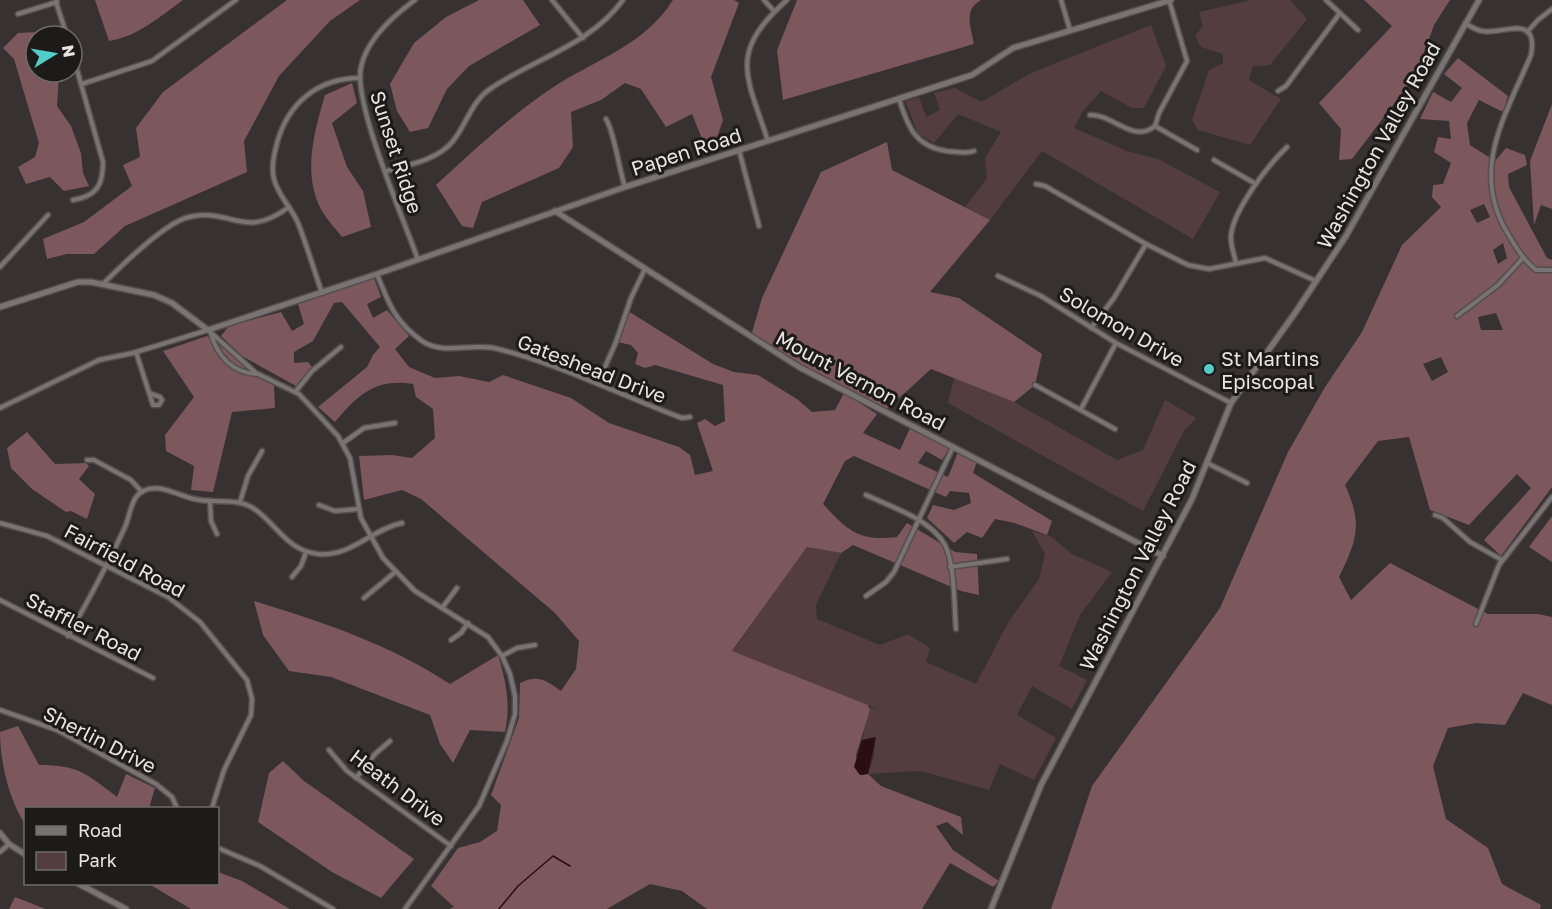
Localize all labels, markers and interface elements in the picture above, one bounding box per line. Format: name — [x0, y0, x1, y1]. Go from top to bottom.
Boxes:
north arrow — [24, 24, 84, 84]
street label: Washington Valley Road — [1311, 38, 1445, 252]
text: N — [58, 43, 80, 59]
street label: Sunset Ridge — [366, 88, 428, 216]
street label: Papen Road — [628, 122, 744, 180]
street label: Solomon Drive — [1056, 281, 1188, 371]
street label: Mount Vernon Road — [772, 325, 950, 435]
street label: Gateshead Drive — [514, 329, 670, 407]
place label: St Martins Episcopal — [1221, 346, 1319, 393]
marker: St Martins Episcopal — [1202, 362, 1216, 376]
street label: Washington Valley Road — [1074, 456, 1200, 674]
street label: Fairfield Road — [61, 518, 189, 602]
street label: Staffler Road — [22, 587, 146, 665]
street label: Sherlin Drive — [40, 700, 160, 778]
street label: Heath Drive — [346, 743, 450, 831]
legend — [24, 807, 219, 885]
text: Road — [78, 819, 122, 841]
text: Park — [78, 849, 117, 871]

